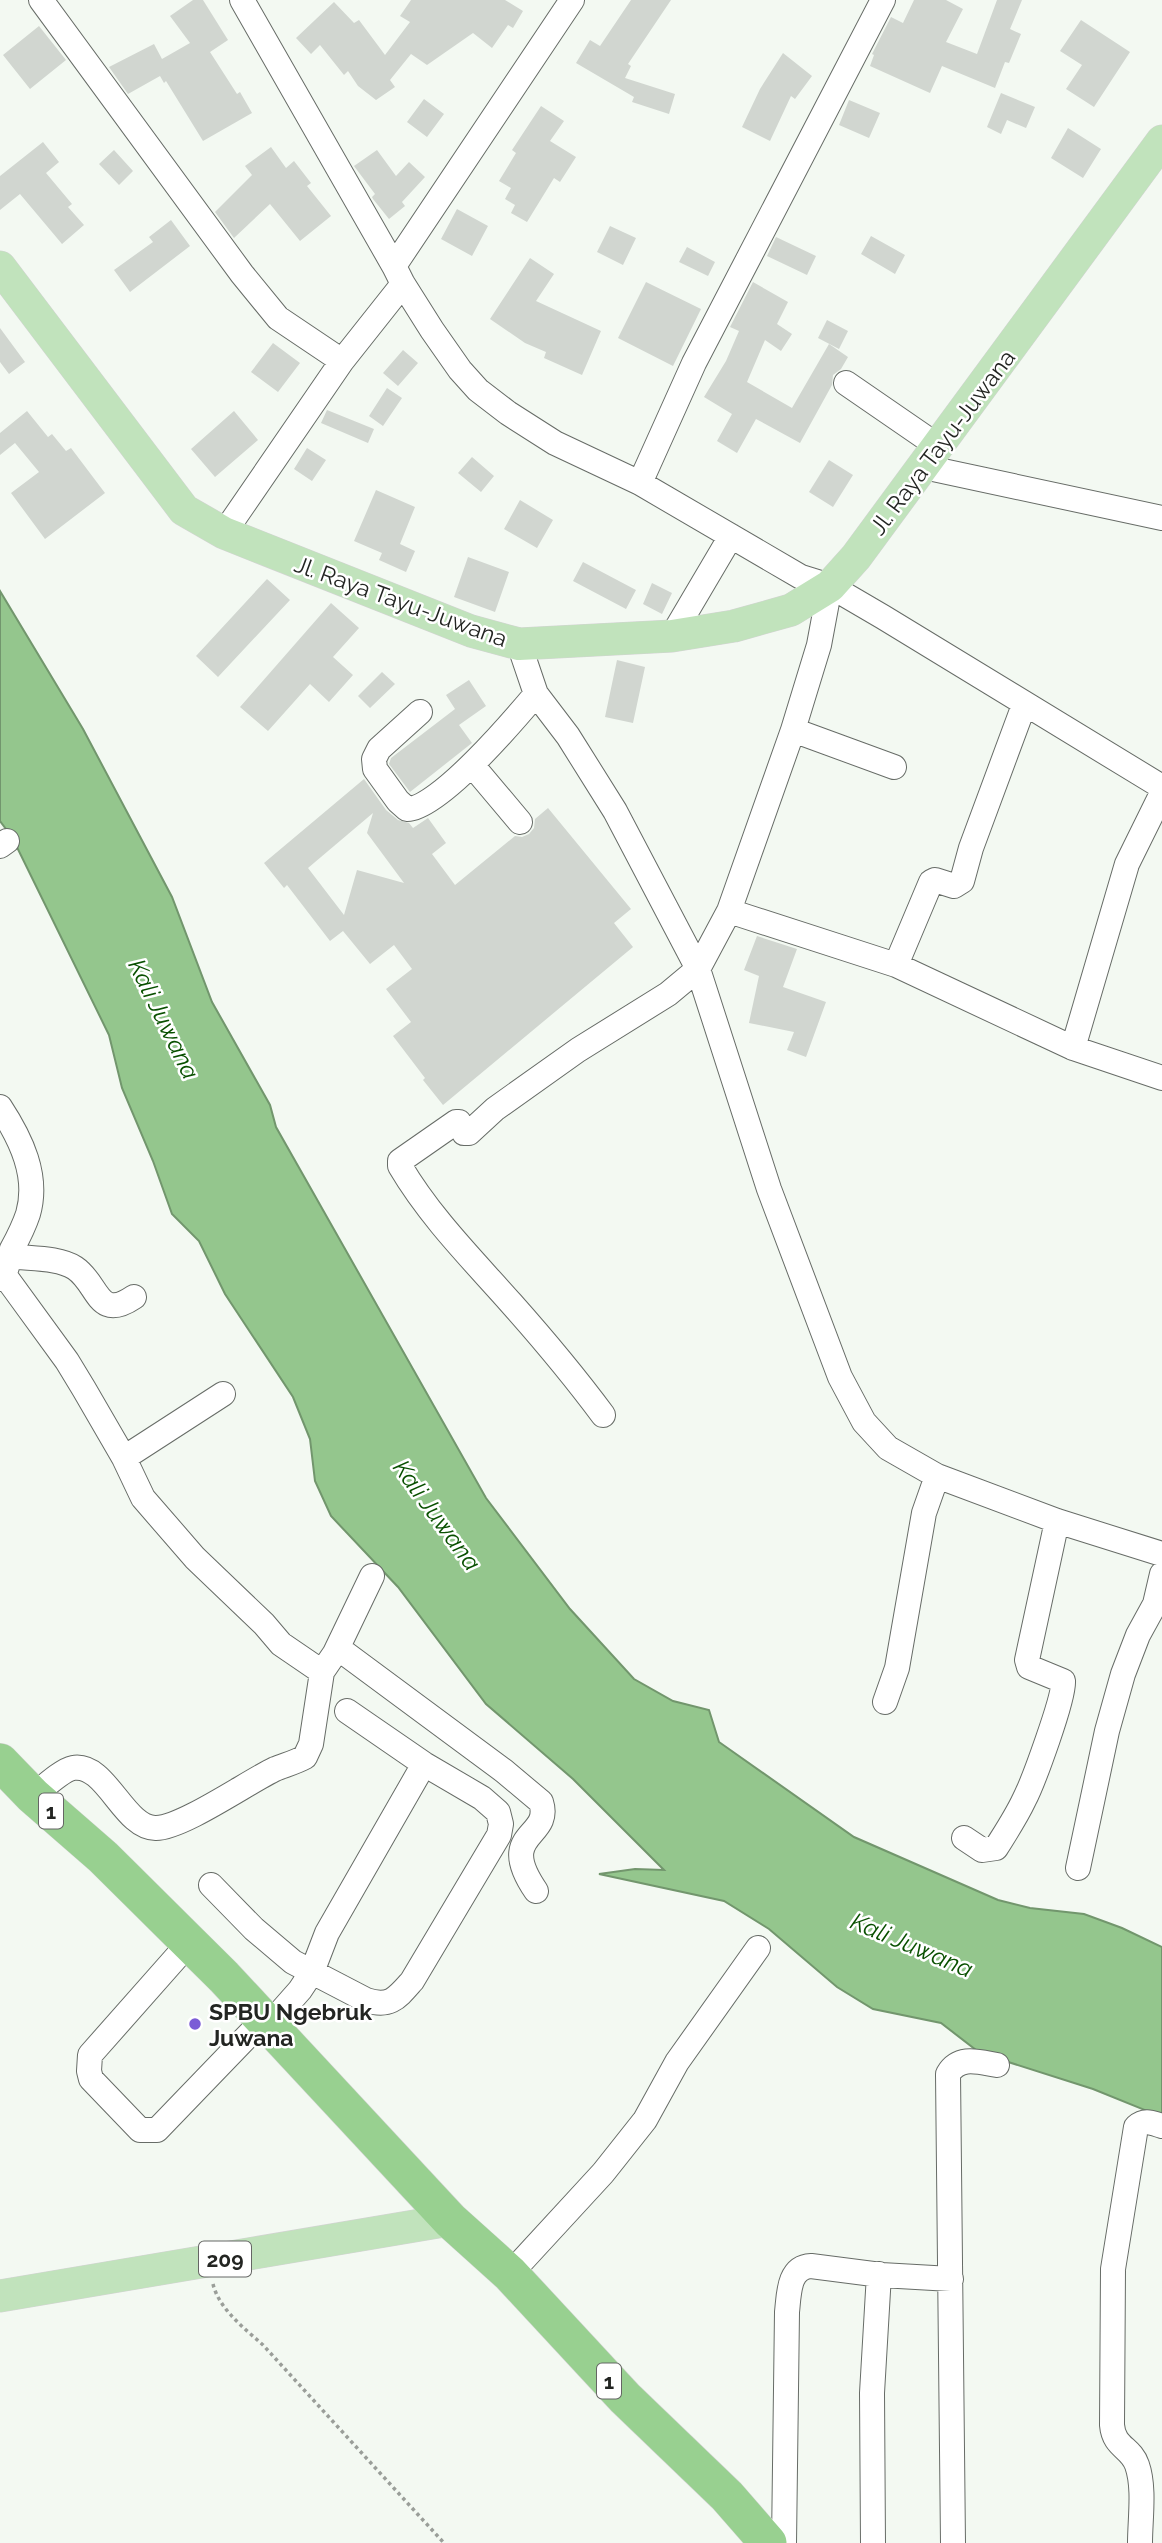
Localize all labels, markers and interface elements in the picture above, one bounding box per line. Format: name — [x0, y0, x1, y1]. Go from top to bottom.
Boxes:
street label: Jl. Raya Tayu-Juwana — [864, 344, 1020, 540]
street label: Jl. Raya Tayu-Juwana — [291, 550, 511, 652]
water label: Kali Juwana — [122, 954, 206, 1084]
water label: Kali Juwana — [387, 1454, 487, 1576]
road number: 1 — [39, 1794, 63, 1828]
water label: Kali Juwana — [847, 1906, 977, 1984]
place label: SPBU Ngebruk Juwana — [209, 1998, 372, 2051]
marker: SPBU Ngebruk Juwana — [187, 2016, 203, 2032]
road number: 209 — [199, 2242, 251, 2276]
road number: 1 — [597, 2364, 621, 2398]

